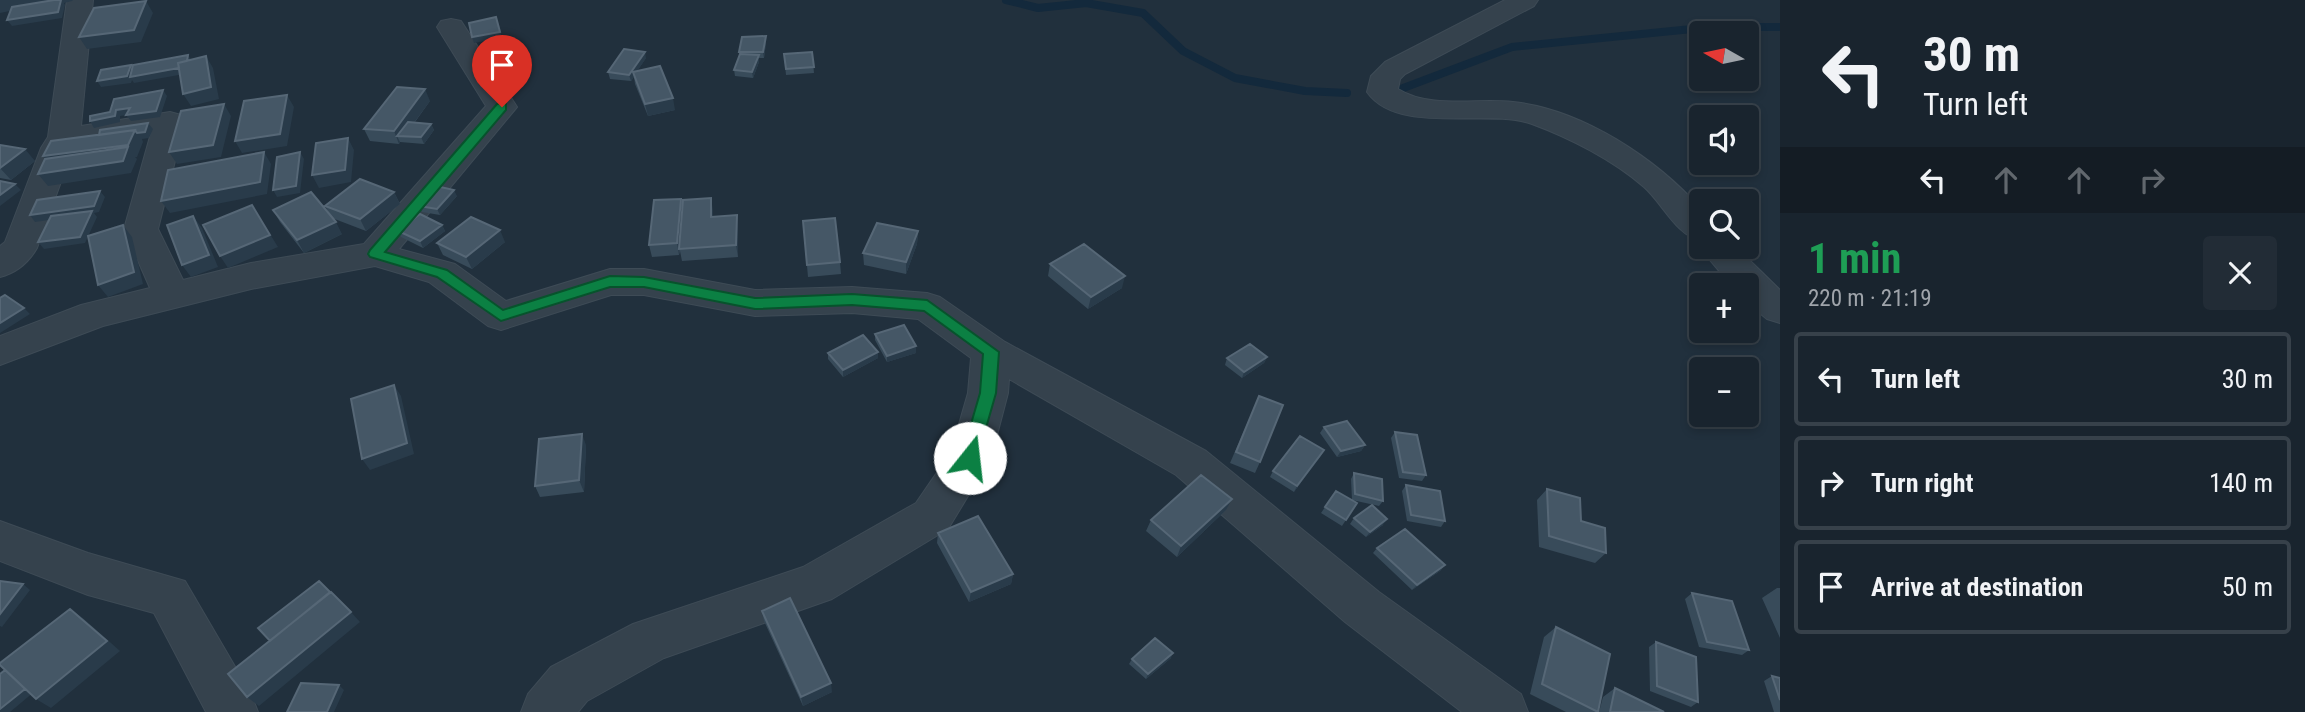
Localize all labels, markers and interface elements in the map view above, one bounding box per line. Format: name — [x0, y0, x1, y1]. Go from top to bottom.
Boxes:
north arrow — [1689, 21, 1759, 91]
map controls — [1689, 21, 1759, 427]
text: 30 m — [1923, 26, 2020, 83]
icon: left — [1808, 28, 1899, 119]
pin — [472, 35, 532, 107]
icon: arrive — [483, 46, 521, 84]
text: Turn left — [1923, 85, 2028, 123]
button: sound — [1689, 105, 1759, 175]
icon: left — [1914, 161, 1952, 199]
icon: ahead — [1987, 161, 2025, 199]
icon: ahead — [2060, 161, 2098, 199]
icon: right — [2133, 161, 2171, 199]
button: search — [1689, 189, 1759, 259]
text: 1 min — [1808, 234, 1901, 283]
button: close — [2203, 236, 2277, 310]
button: + — [1689, 273, 1759, 343]
text: 220 m · 21:19 — [1808, 285, 1932, 312]
button: − — [1689, 357, 1759, 427]
icon: left — [1812, 360, 1850, 398]
text: Turn left — [1871, 364, 1960, 394]
text: 30 m — [2222, 364, 2273, 394]
position arrow — [933, 421, 1007, 495]
icon: right — [1812, 464, 1850, 502]
text: Turn right — [1871, 468, 1973, 498]
text: 140 m — [2209, 468, 2273, 498]
icon: arrive — [1812, 568, 1850, 606]
text: Arrive at destination — [1871, 572, 2083, 602]
text: 50 m — [2222, 572, 2273, 602]

